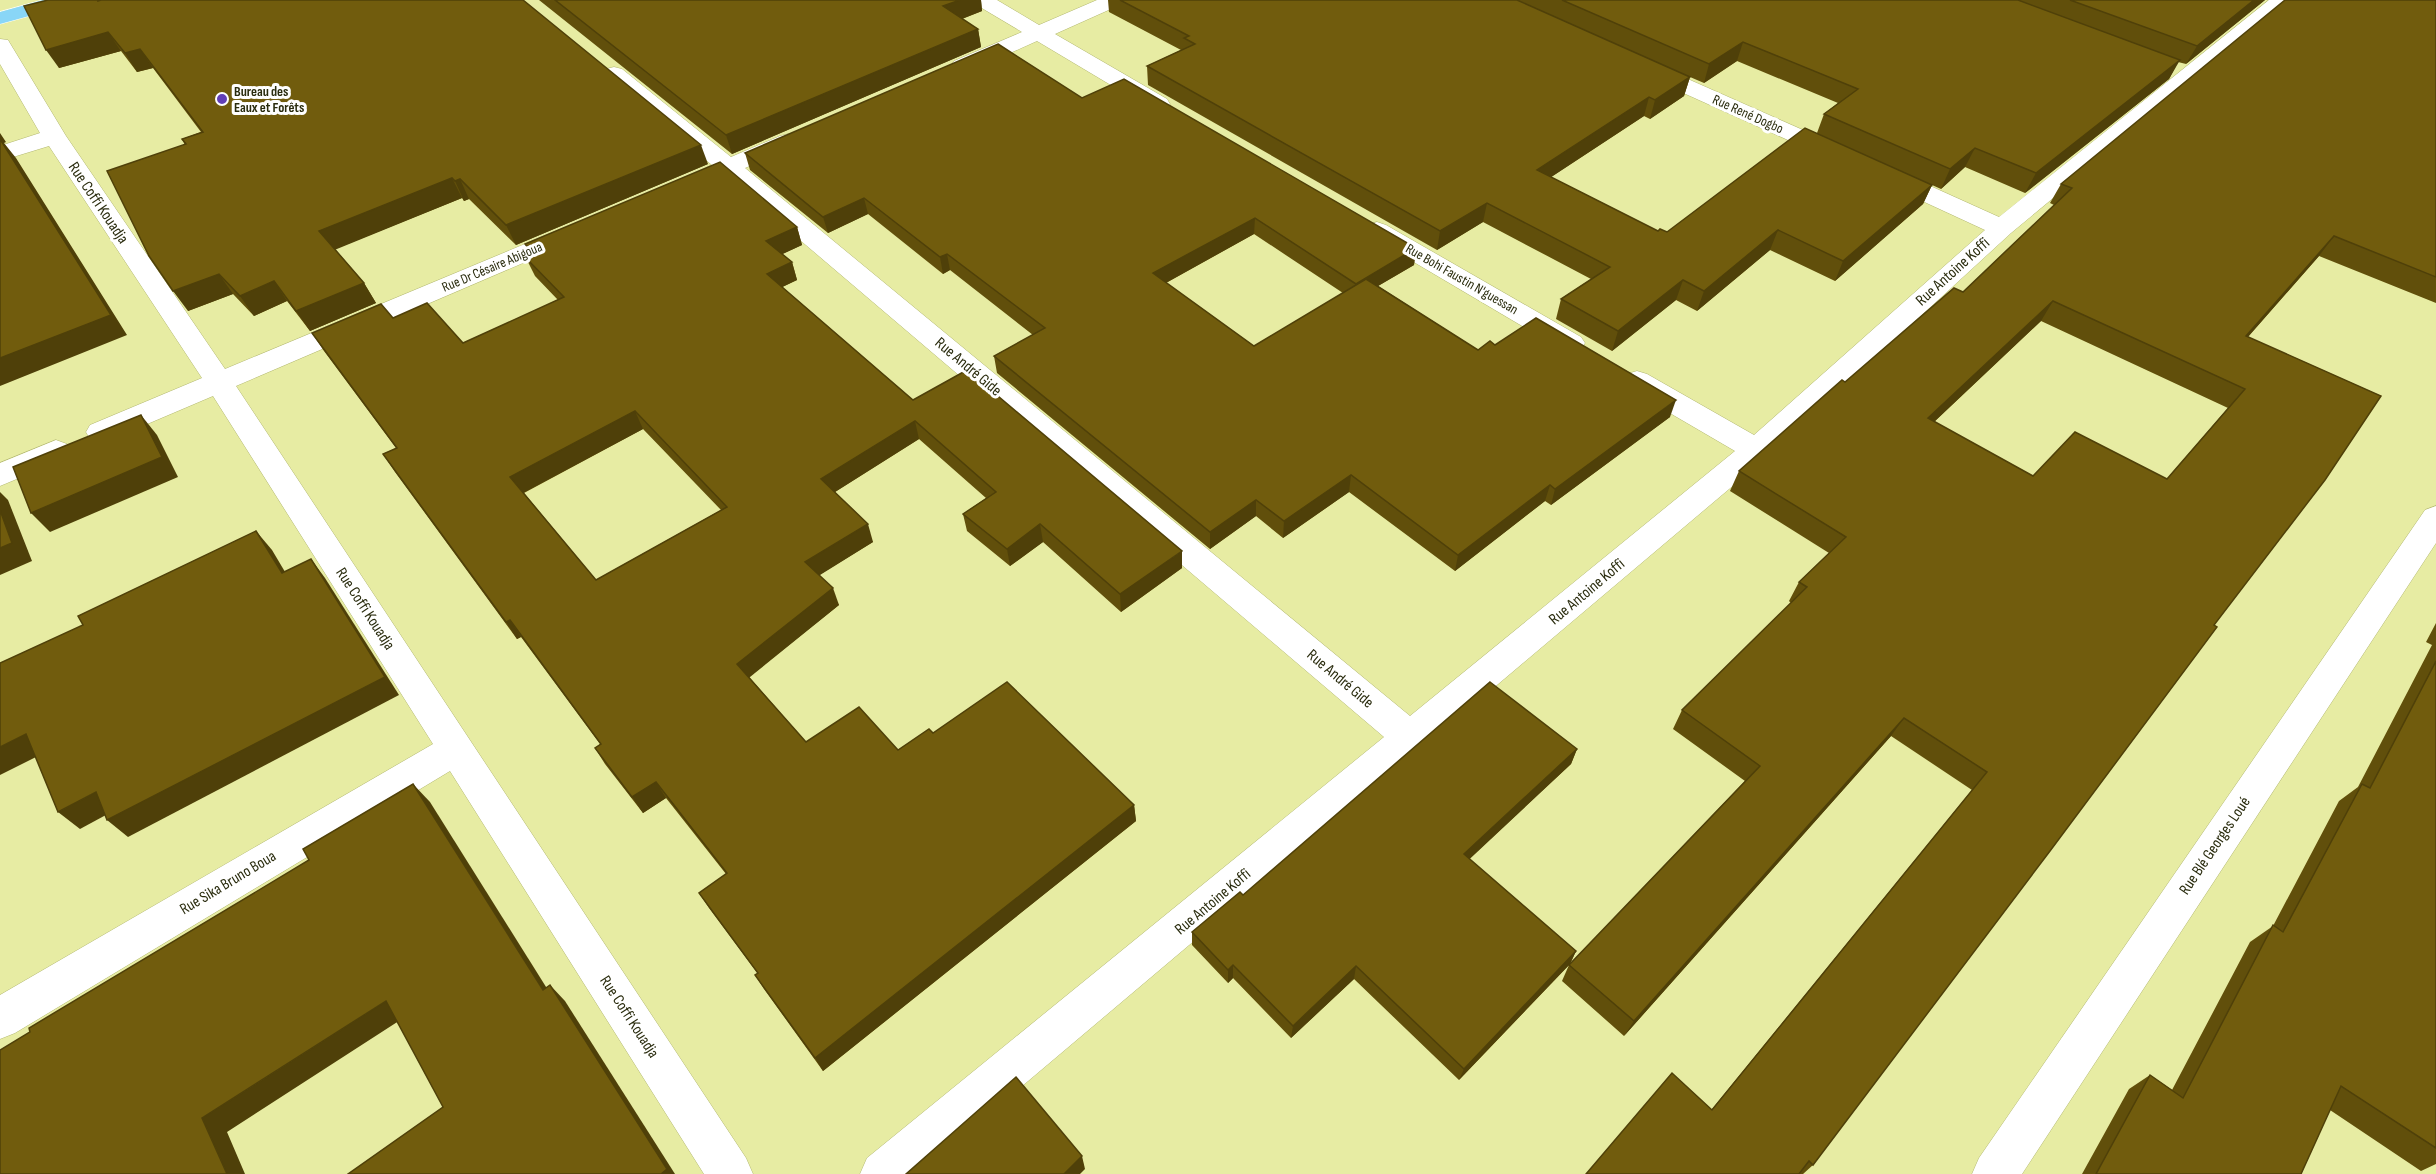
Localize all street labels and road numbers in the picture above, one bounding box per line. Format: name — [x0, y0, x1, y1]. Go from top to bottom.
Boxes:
street label: Rue René Dogbo — [1710, 91, 1786, 137]
street label: Rue Coffi Kouadja — [64, 159, 132, 247]
street label: Rue Antoine Koffi — [1912, 234, 1994, 310]
street label: Rue Dr Césaire Abigoua — [439, 238, 545, 296]
street label: Rue Bohi Faustin N'guessan — [1403, 240, 1521, 318]
street label: Rue André Gide — [931, 334, 1005, 400]
street label: Rue Antoine Koffi — [1545, 555, 1629, 629]
street label: Rue Coffi Kouadja — [331, 564, 399, 654]
street label: Rue André Gide — [1303, 646, 1377, 712]
street label: Rue Blé Georges Loué — [2175, 793, 2255, 899]
street label: Rue Sika Bruno Boua — [176, 847, 280, 919]
street label: Rue Antoine Koffi — [1171, 865, 1255, 939]
street label: Rue Coffi Kouadja — [595, 972, 663, 1062]

